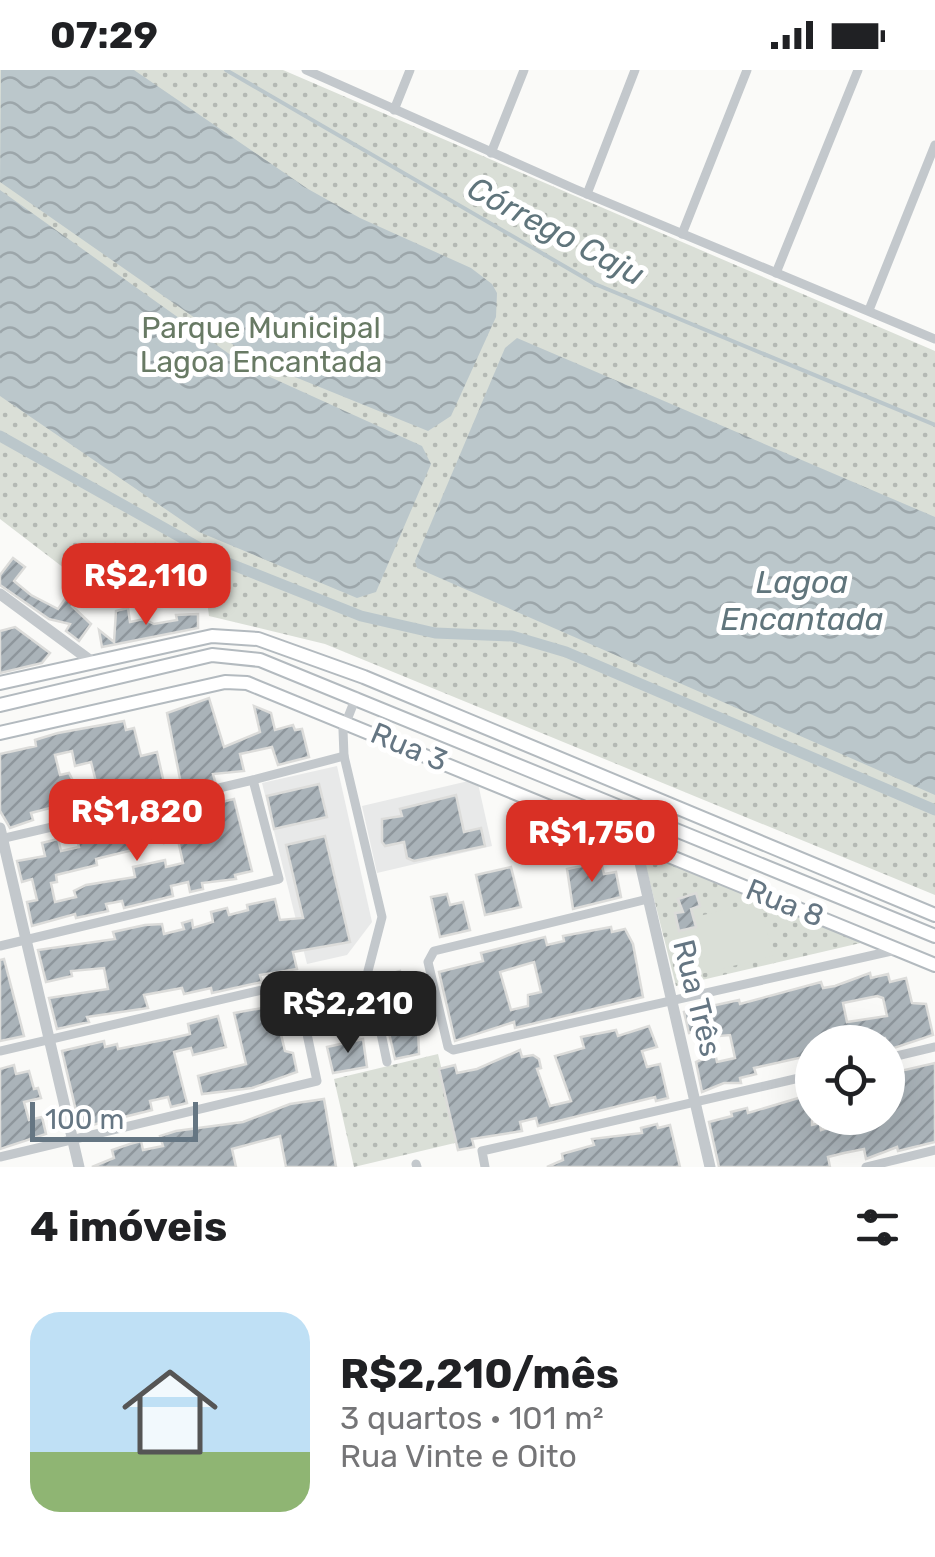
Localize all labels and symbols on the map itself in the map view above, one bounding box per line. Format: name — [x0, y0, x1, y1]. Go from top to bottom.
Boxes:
water label: Córrego Caju — [461, 169, 651, 293]
park label: Parque Municipal Lagoa Encantada — [140, 310, 382, 380]
pin: R$2,110 — [54, 543, 238, 628]
water label: Lagoa Encantada — [720, 563, 884, 638]
street label: Rua 3 — [365, 715, 453, 779]
pin: R$1,820 — [45, 779, 229, 864]
pin: R$1,750 — [500, 800, 684, 885]
street label: Rua 8 — [741, 871, 829, 935]
street label: Rua Três — [665, 936, 729, 1060]
pin: R$2,210 — [256, 971, 440, 1056]
scale bar — [30, 1097, 198, 1142]

